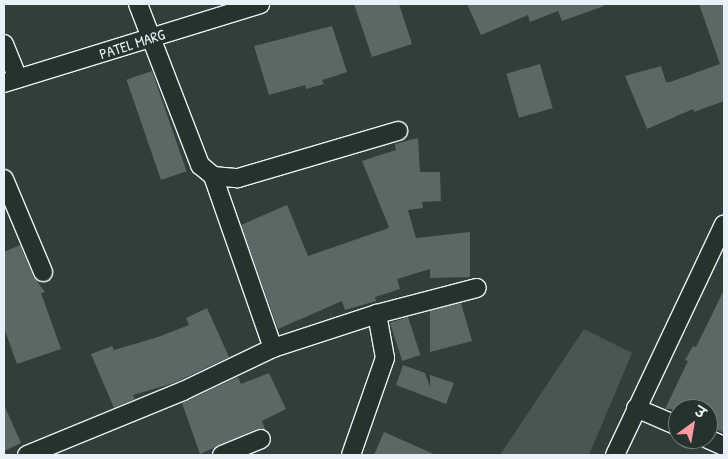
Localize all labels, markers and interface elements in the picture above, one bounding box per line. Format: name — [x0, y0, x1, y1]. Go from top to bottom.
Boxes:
street label: PATEL MARG — [97, 25, 167, 63]
north arrow — [668, 399, 718, 449]
text: उ — [692, 401, 710, 422]

